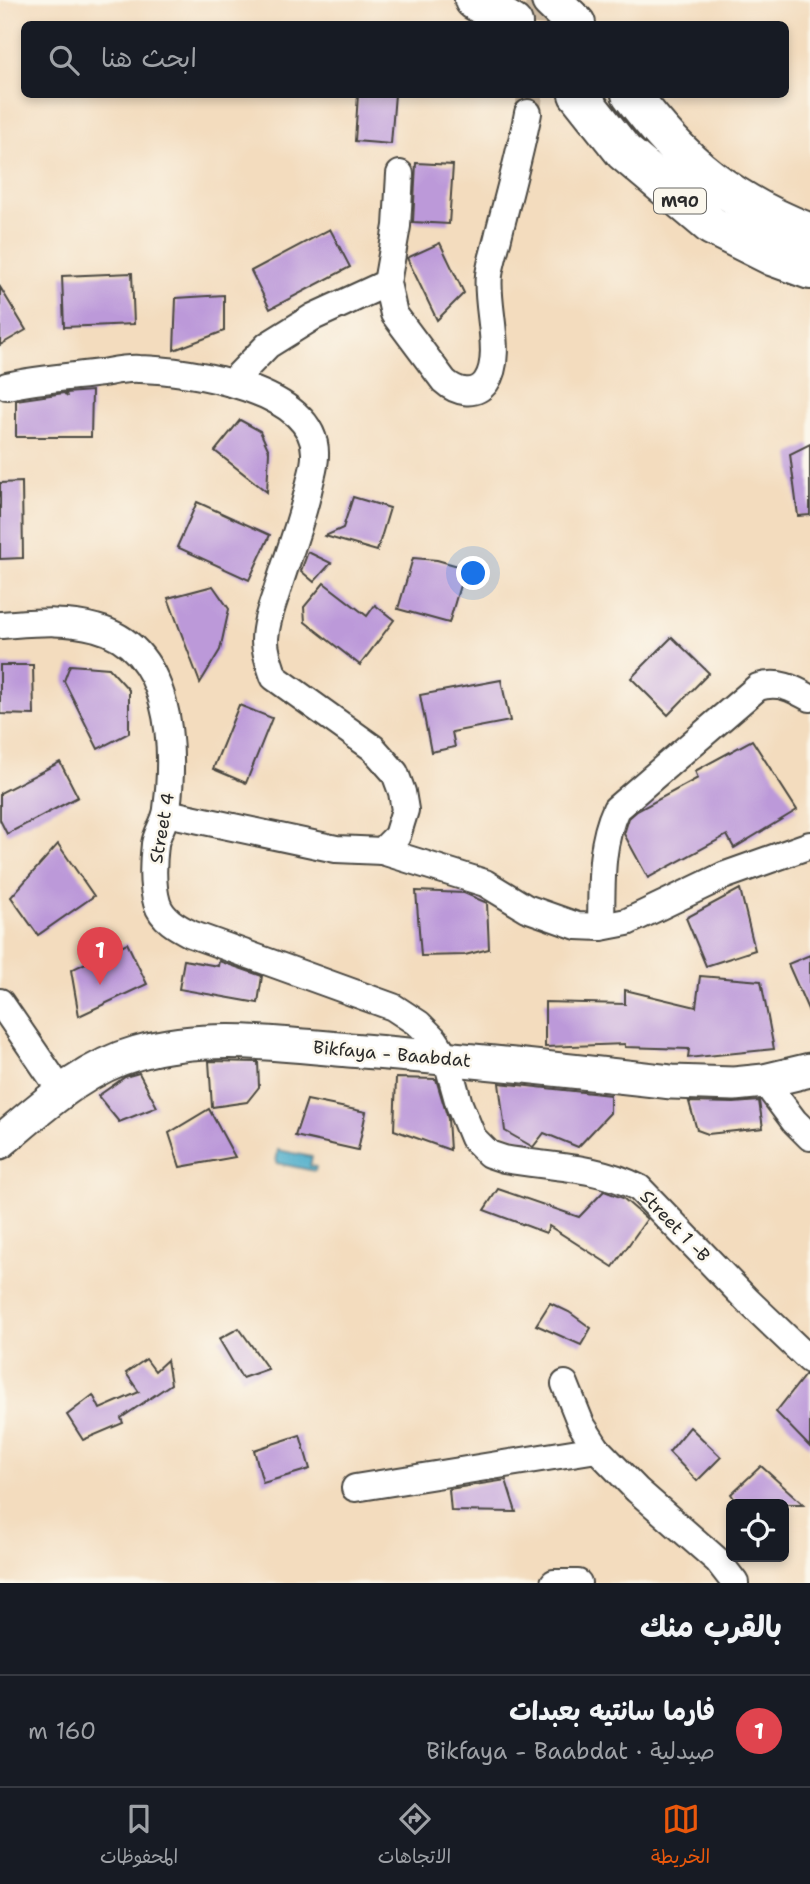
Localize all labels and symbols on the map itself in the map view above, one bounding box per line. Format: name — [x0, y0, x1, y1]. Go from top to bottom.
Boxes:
road number: M90 — [654, 188, 706, 214]
your location — [456, 556, 490, 590]
street label: Street 4 — [144, 791, 180, 865]
pin: 1 — [77, 927, 123, 985]
street label: Bikfaya - Baabdat — [312, 1035, 472, 1073]
street label: Street 1 -B — [635, 1185, 715, 1267]

